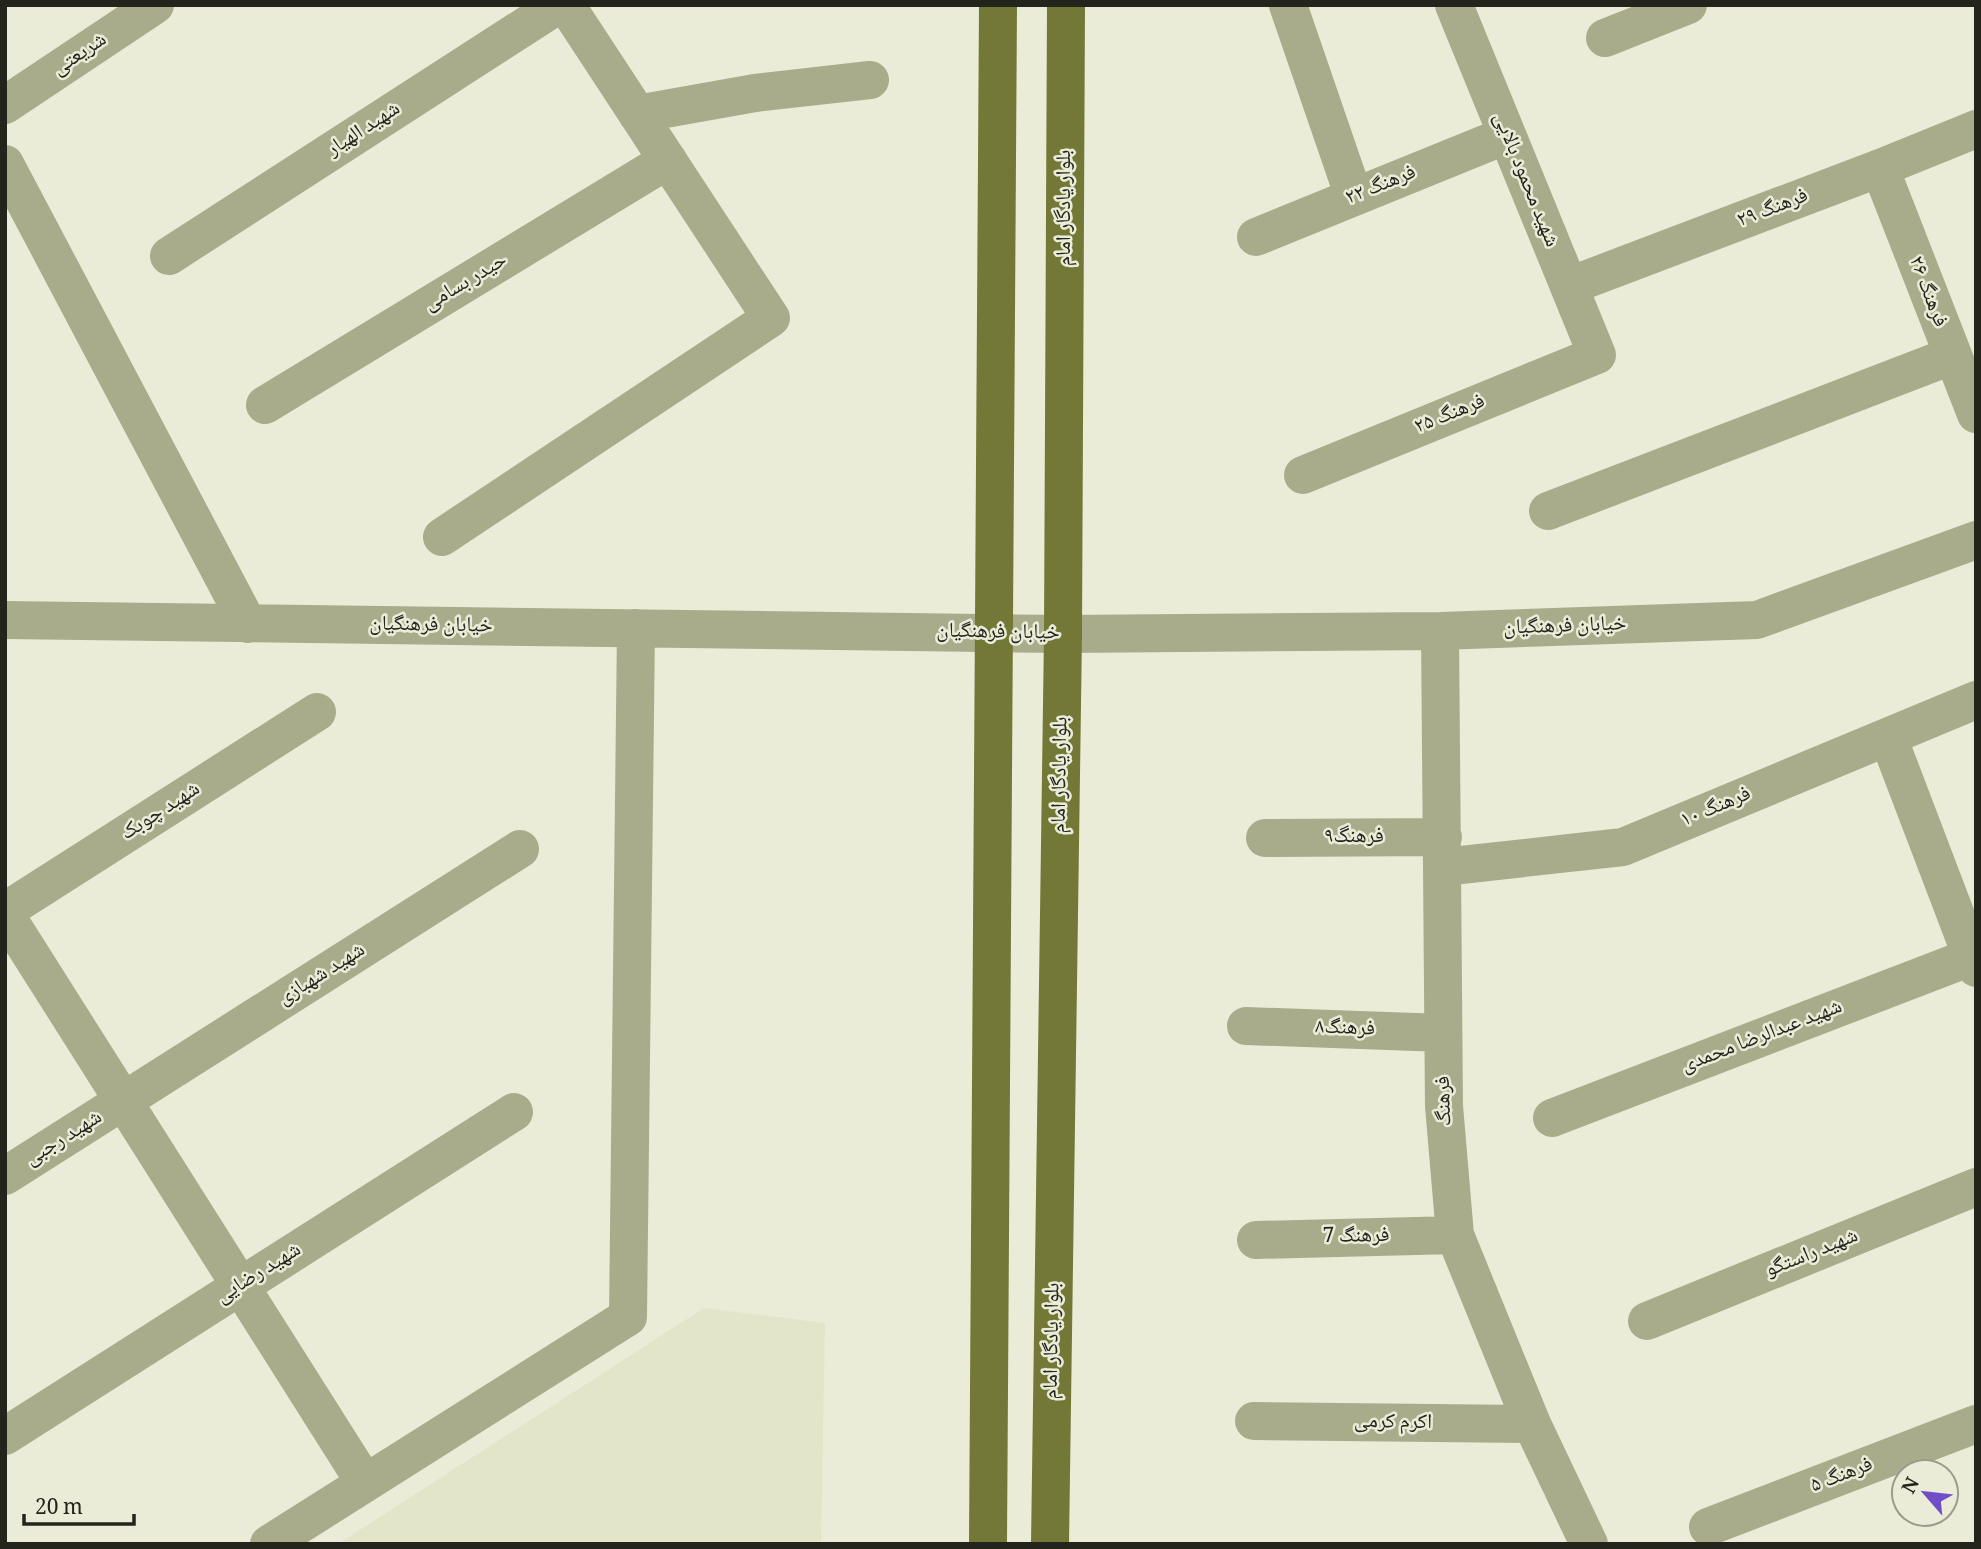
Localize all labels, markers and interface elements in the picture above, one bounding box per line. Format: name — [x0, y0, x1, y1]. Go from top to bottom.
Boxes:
street label: شریعتی — [45, 24, 115, 86]
street label: شهید الهیار — [319, 93, 408, 168]
street label: شهید محمود بالایی — [1482, 107, 1568, 253]
street label: بلوار یادگار امام — [1048, 150, 1083, 266]
street label: فرهنگ ۲۲ — [1340, 156, 1422, 216]
street label: فرهنگ ۲۹ — [1732, 179, 1814, 239]
street label: حیدر بسامی — [417, 244, 515, 322]
street label: فرهنگ ۲۶ — [1897, 251, 1957, 333]
street label: فرهنگ ۲۵ — [1409, 385, 1491, 445]
street label: خیابان فرهنگیان — [369, 607, 493, 645]
street label: خیابان فرهنگیان — [1503, 607, 1627, 647]
street label: خیابان فرهنگیان — [936, 614, 1060, 652]
street label: بلوار یادگار امام — [1042, 716, 1080, 834]
street label: شهید چوبک — [114, 773, 208, 851]
street label: فرهنگ ۱۰ — [1675, 777, 1757, 839]
street label: فرهنگ۹ — [1324, 820, 1384, 855]
street label: شهید شهبازی — [271, 934, 373, 1016]
street label: شهید عبدالرضا محمدی — [1676, 990, 1848, 1084]
street label: فرهنگ۸ — [1314, 1010, 1376, 1048]
street label: فرهنگ — [1427, 1075, 1463, 1127]
street label: شهید رجبی — [18, 1101, 110, 1177]
street label: فرهنگ 7 — [1322, 1219, 1390, 1255]
street label: شهید راستگو — [1760, 1219, 1864, 1289]
street label: شهید رضایی — [209, 1234, 309, 1314]
street label: بلوار یادگار امام — [1034, 1282, 1072, 1400]
street label: اکرم کرمی — [1354, 1405, 1432, 1441]
street label: فرهنگ ۵ — [1806, 1448, 1878, 1504]
north arrow — [1890, 1458, 1960, 1528]
text: N — [1895, 1472, 1930, 1501]
scale bar — [24, 1482, 135, 1526]
text: 20 m — [35, 1492, 83, 1527]

